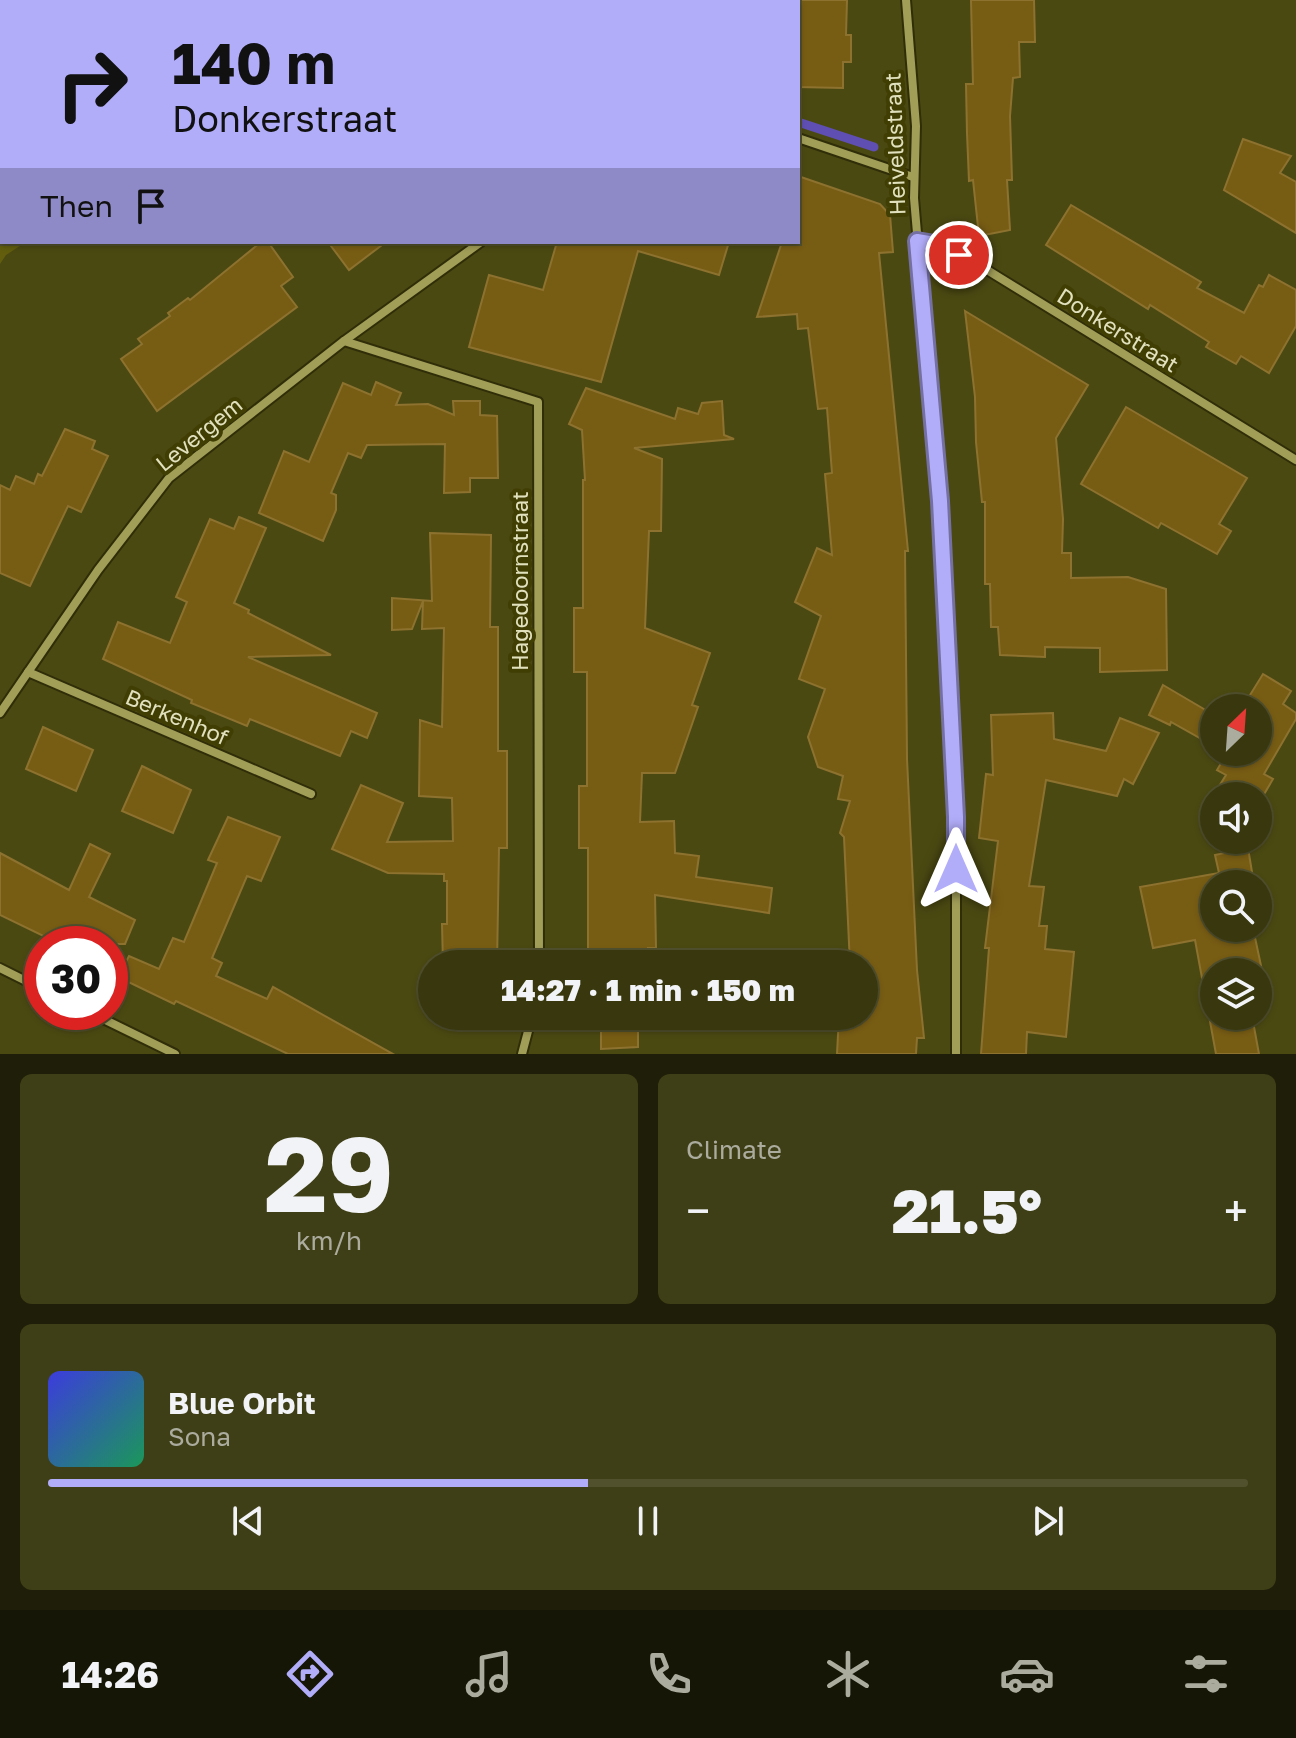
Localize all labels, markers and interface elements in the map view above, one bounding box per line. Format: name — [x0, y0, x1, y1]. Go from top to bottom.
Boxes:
text: 140 m — [172, 29, 335, 96]
icon: right — [40, 32, 144, 136]
street label: Heiveldstraat — [879, 72, 910, 216]
text: Donkerstraat — [172, 97, 397, 140]
icon: arrive — [129, 184, 173, 228]
text: Then — [40, 188, 113, 224]
pin — [925, 221, 993, 289]
icon: arrive — [937, 233, 981, 277]
street label: Donkerstraat — [1053, 282, 1184, 378]
street label: Levergem — [150, 391, 247, 477]
street label: Hagedoornstraat — [506, 491, 533, 671]
street label: Berkenhof — [122, 683, 233, 750]
north arrow — [1200, 694, 1272, 766]
map controls — [1200, 694, 1272, 1030]
button: sound — [1200, 782, 1272, 854]
position arrow — [914, 827, 998, 911]
button: search — [1200, 870, 1272, 942]
speed limit sign: 30 — [24, 926, 128, 1030]
button: layers — [1200, 958, 1272, 1030]
text: 14:27 · 1 min · 150 m — [501, 972, 795, 1008]
text: 29 — [264, 1110, 394, 1235]
text: Climate — [686, 1134, 782, 1165]
text: 21.5° — [892, 1174, 1042, 1246]
text: − — [686, 1184, 710, 1237]
text: + — [1224, 1184, 1248, 1237]
text: km/h — [296, 1225, 362, 1256]
text: Blue Orbit — [168, 1385, 316, 1421]
text: Sona — [168, 1421, 231, 1452]
icon: previous — [226, 1499, 270, 1543]
icon: pause — [626, 1499, 670, 1543]
icon: next — [1026, 1499, 1070, 1543]
icon: directions — [282, 1646, 338, 1702]
icon: music — [461, 1646, 517, 1702]
icon: phone — [641, 1646, 697, 1702]
icon: climate — [820, 1646, 876, 1702]
icon: car — [999, 1646, 1055, 1702]
icon: filters — [1178, 1646, 1234, 1702]
text: 14:26 — [62, 1653, 159, 1696]

